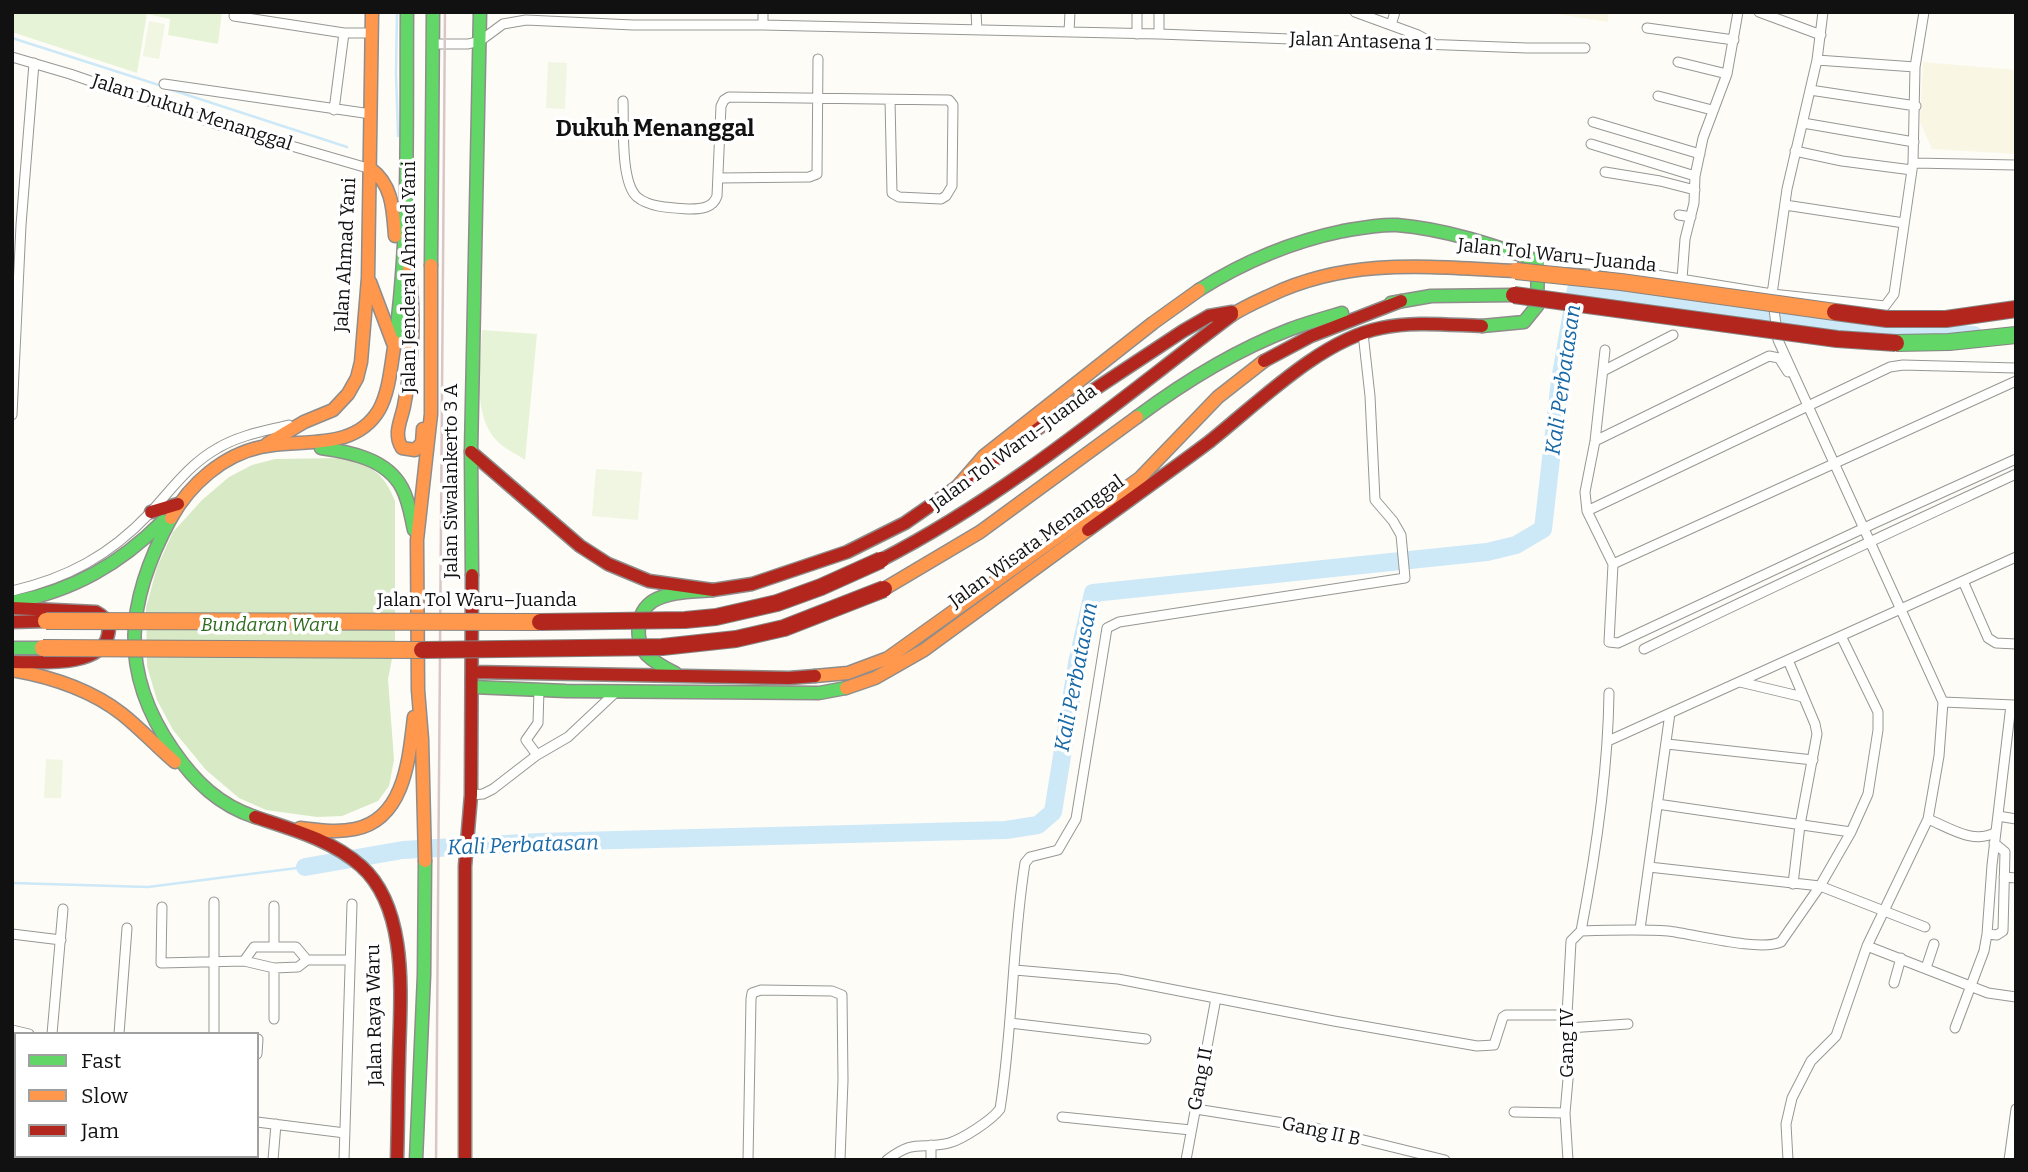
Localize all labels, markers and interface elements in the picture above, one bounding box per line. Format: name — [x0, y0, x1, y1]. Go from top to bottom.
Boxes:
street label: Jalan Antasena 1 — [1289, 28, 1433, 56]
street label: Jalan Dukuh Menanggal — [89, 70, 295, 156]
district label: Dukuh Menanggal — [556, 116, 754, 144]
street label: Jalan Jenderal Ahmad Yani — [399, 161, 421, 393]
street label: Jalan Ahmad Yani — [331, 177, 361, 333]
street label: Jalan Tol Waru–Juanda — [1456, 234, 1658, 278]
water label: Kali Perbatasan — [1541, 303, 1587, 457]
street label: Jalan Tol Waru–Juanda — [926, 380, 1102, 516]
street label: Jalan Siwalankerto 3 A — [441, 383, 463, 579]
street label: Jalan Wisata Menanggal — [945, 471, 1129, 613]
street label: Jalan Tol Waru–Juanda — [377, 590, 577, 612]
water label: Kali Perbatasan — [1050, 600, 1104, 754]
park label: Bundaran Waru — [201, 615, 339, 637]
water label: Kali Perbatasan — [447, 831, 599, 861]
street label: Jalan Raya Waru — [362, 944, 388, 1086]
street label: Gang IV — [1557, 1008, 1579, 1078]
legend — [14, 1032, 259, 1158]
street label: Gang II — [1184, 1045, 1218, 1113]
text: Fast — [81, 1048, 121, 1074]
text: Slow — [81, 1083, 128, 1109]
street label: Gang II B — [1279, 1113, 1363, 1151]
text: Jam — [81, 1118, 119, 1144]

